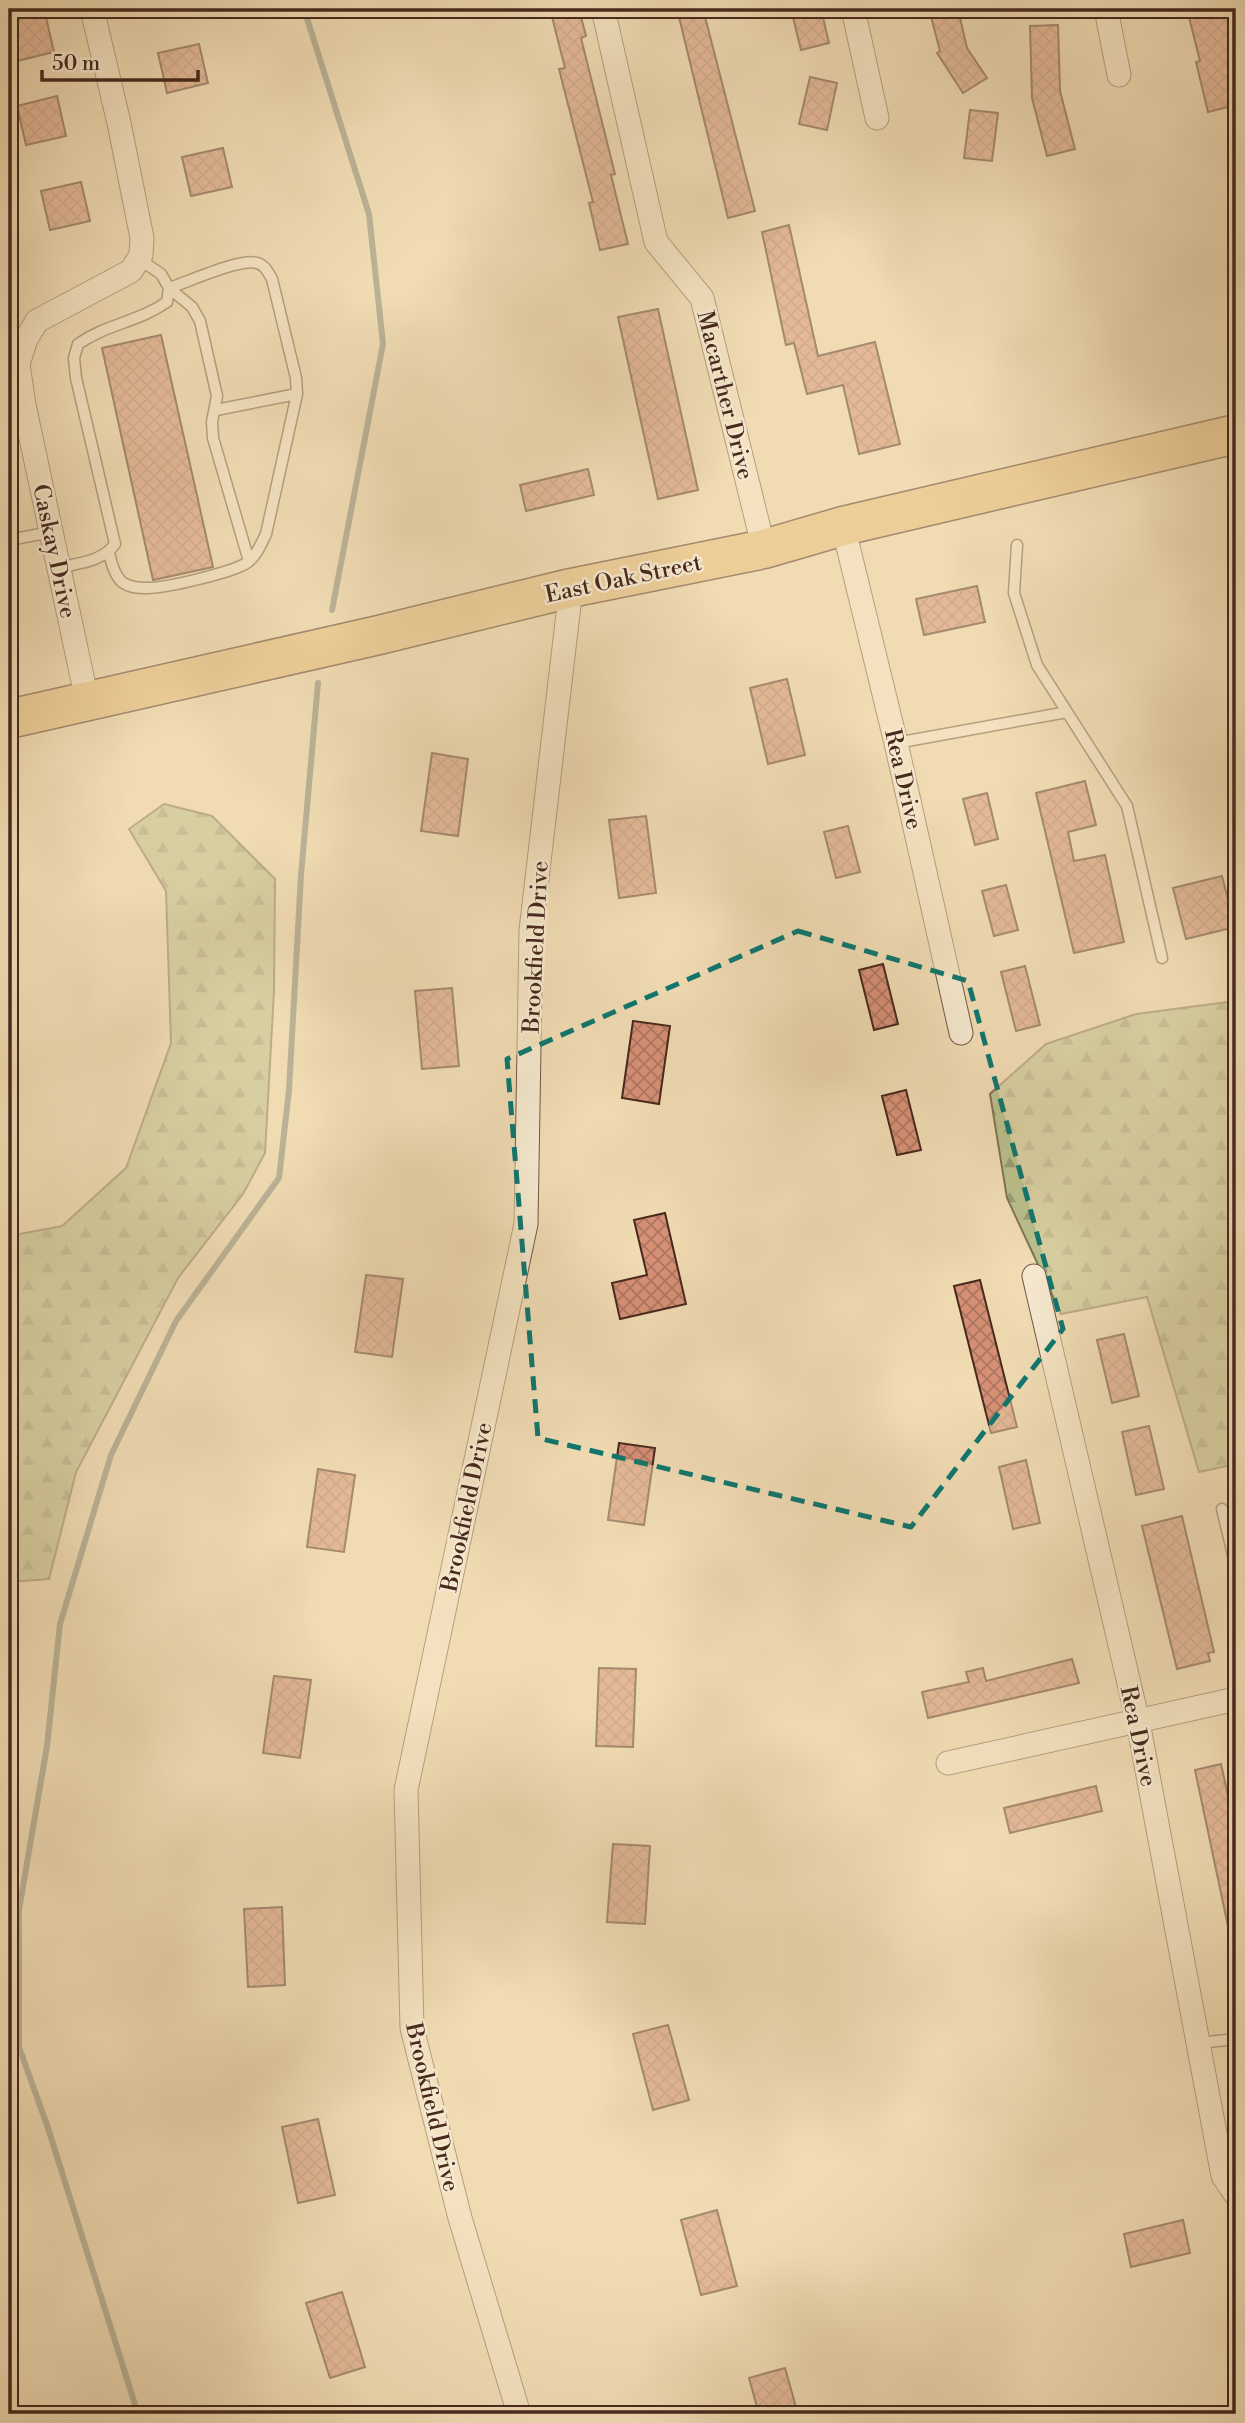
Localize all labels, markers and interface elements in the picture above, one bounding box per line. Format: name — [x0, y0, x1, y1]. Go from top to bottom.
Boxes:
scale bar — [42, 38, 198, 82]
text: 50 m — [52, 51, 100, 77]
street label: Macarther Drive — [691, 308, 760, 482]
street label: Caskay Drive — [26, 482, 82, 621]
street label: East Oak Street — [542, 549, 704, 609]
street label: Rea Drive — [878, 726, 928, 832]
street label: Brookfield Drive — [517, 860, 554, 1035]
street label: Brookfield Drive — [435, 1420, 499, 1596]
street label: Rea Drive — [1114, 1683, 1162, 1789]
street label: Brookfield Drive — [399, 2019, 465, 2194]

